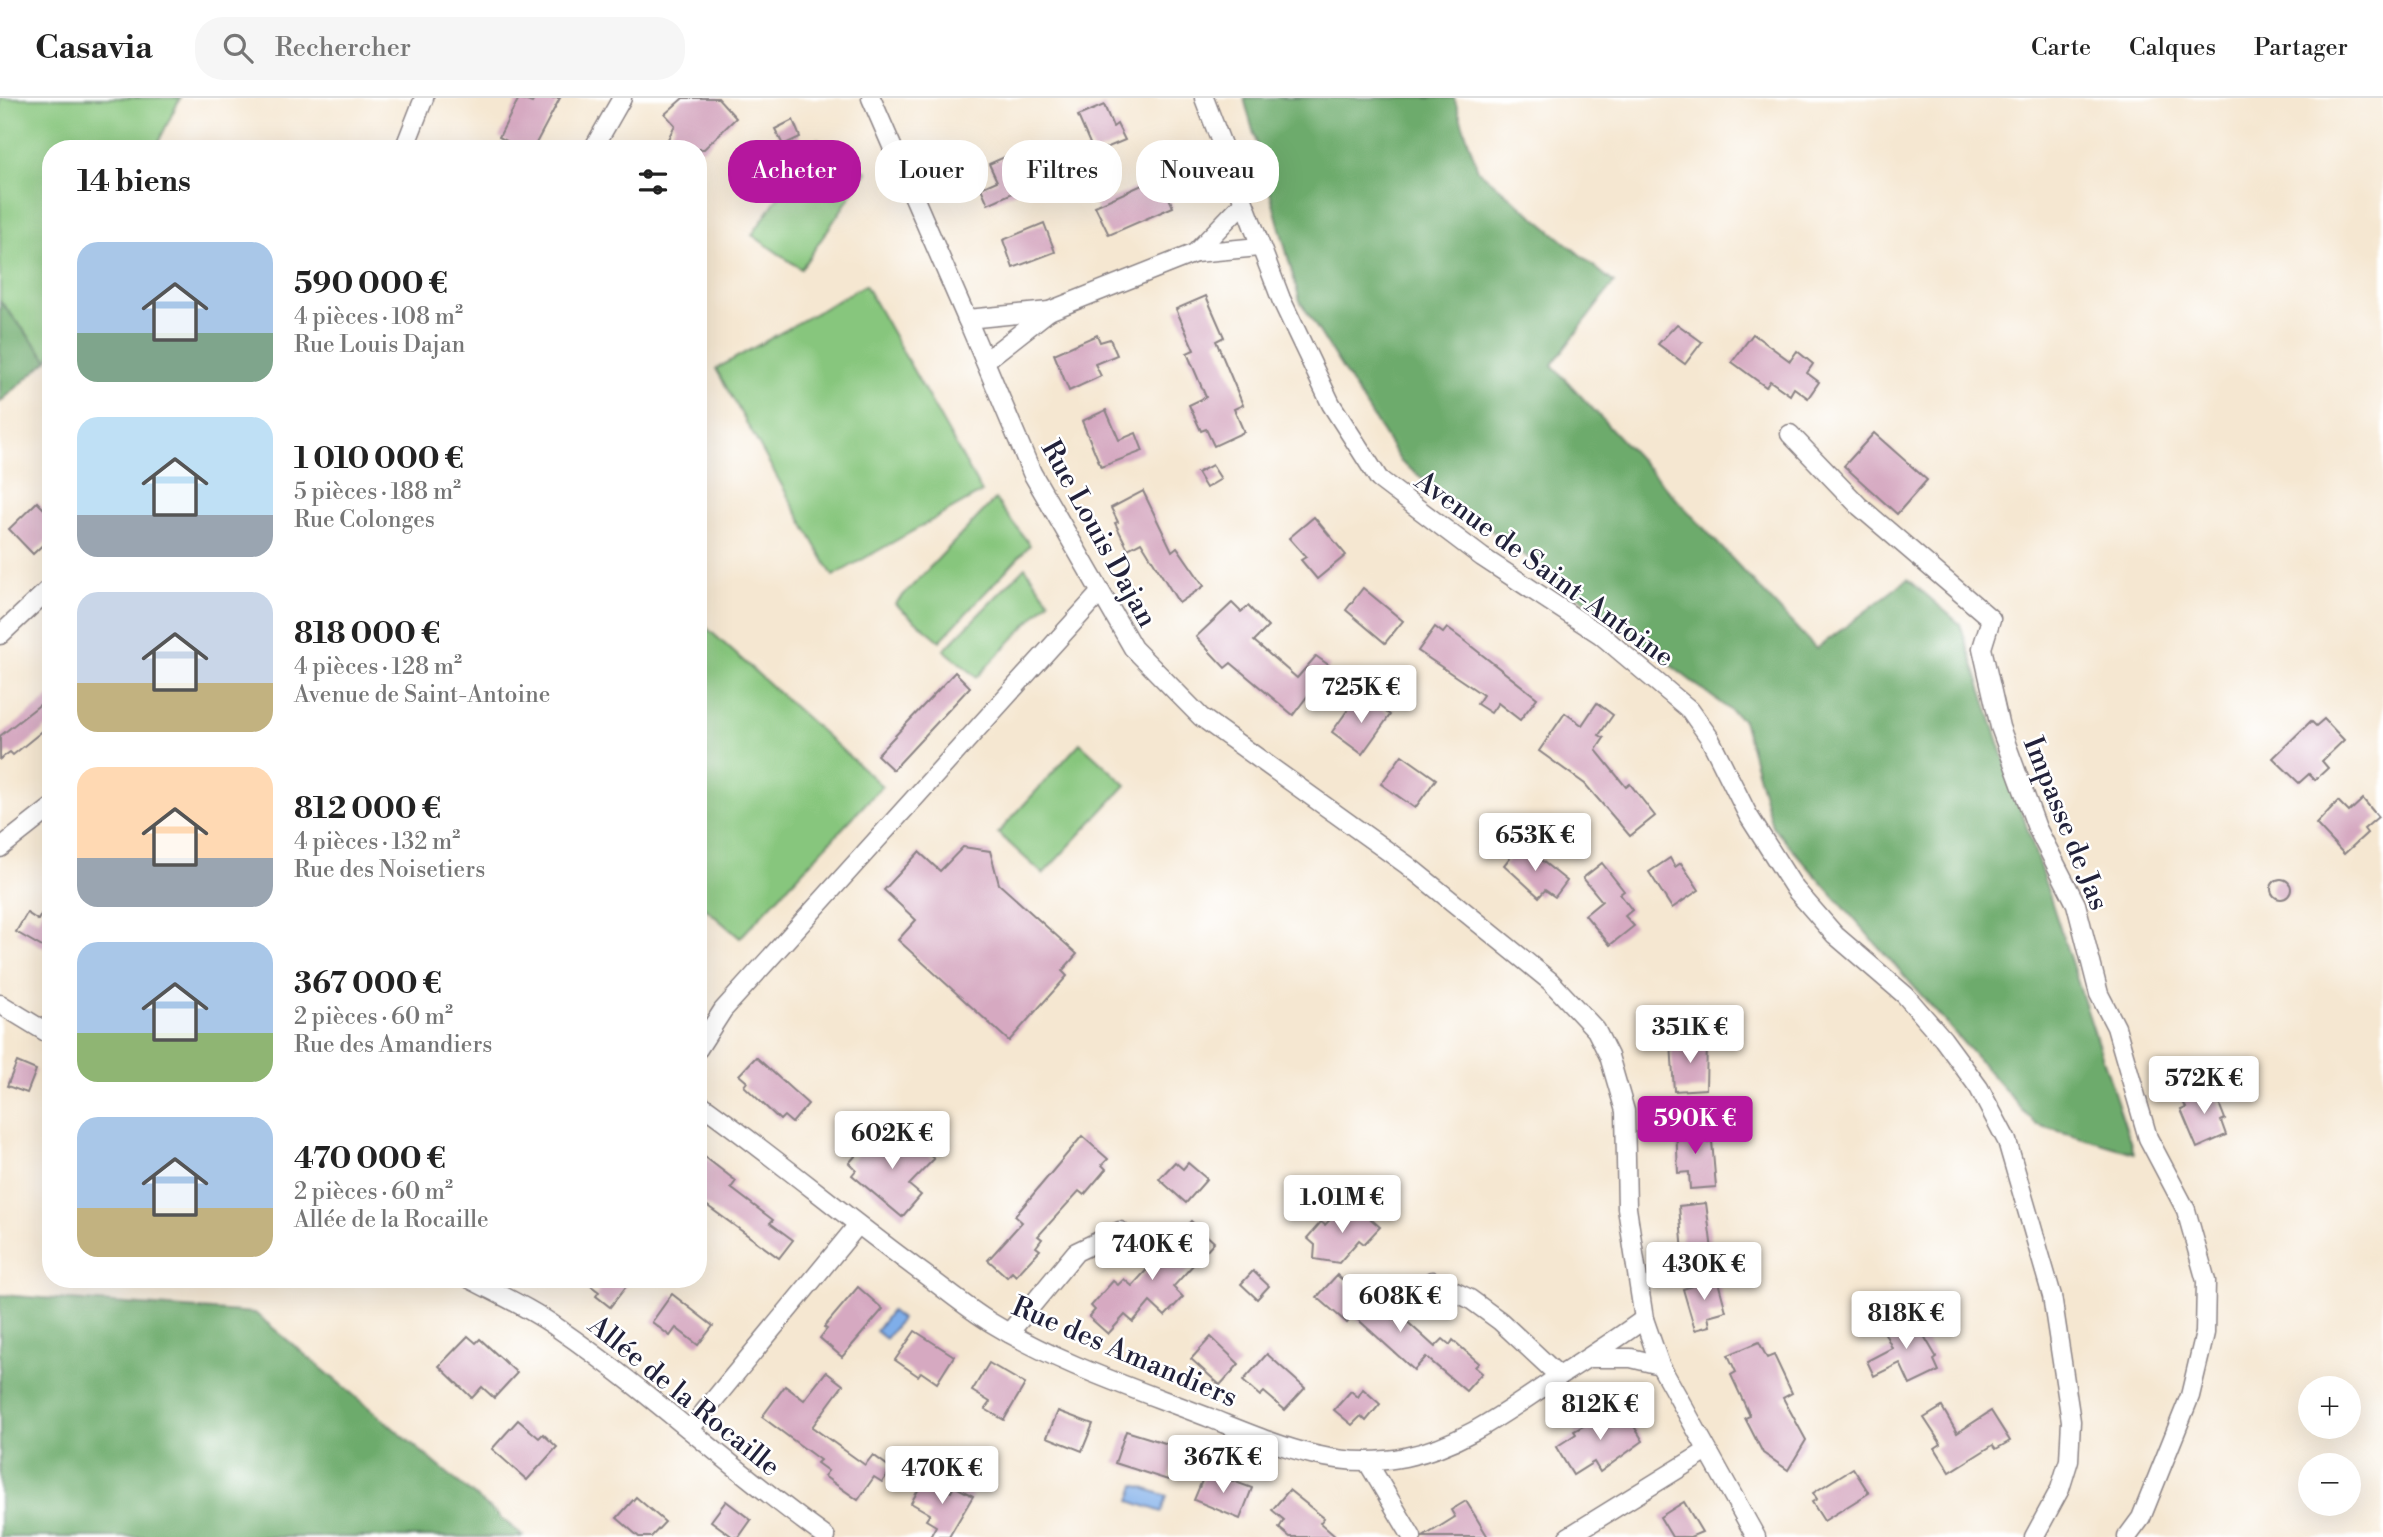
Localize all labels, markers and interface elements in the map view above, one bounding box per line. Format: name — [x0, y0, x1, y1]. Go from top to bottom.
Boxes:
search box — [195, 17, 685, 80]
text: Casavia — [35, 28, 153, 69]
icon: search — [219, 29, 257, 67]
text: Rechercher — [275, 32, 411, 64]
text: Carte — [2031, 33, 2091, 63]
text: Calques — [2129, 33, 2216, 63]
text: Partager — [2254, 33, 2348, 63]
chip: Acheter — [728, 140, 861, 203]
chip: Louer — [875, 140, 988, 203]
chip: Filtres — [1002, 140, 1122, 203]
chip: Nouveau — [1136, 140, 1279, 203]
text: 14 biens — [77, 163, 191, 201]
icon: filters — [634, 163, 672, 201]
text: 590 000 € — [294, 265, 448, 303]
icon: home — [133, 270, 217, 354]
text: 4 pièces · 108 m² — [294, 303, 463, 331]
text: Rue Louis Dajan — [294, 331, 465, 359]
street label: Rue Louis Dajan — [1033, 434, 1165, 634]
text: 1 010 000 € — [294, 440, 464, 478]
icon: home — [133, 445, 217, 529]
street label: Avenue de Saint-Antoine — [1407, 463, 1681, 675]
text: 5 pièces · 188 m² — [294, 478, 461, 506]
text: Rue Colonges — [294, 506, 435, 534]
text: 818 000 € — [294, 615, 440, 653]
icon: home — [133, 620, 217, 704]
text: 4 pièces · 128 m² — [294, 653, 462, 681]
pin: 725K € — [1304, 666, 1418, 725]
text: 725K € — [1321, 674, 1401, 702]
text: Avenue de Saint-Antoine — [294, 681, 550, 709]
street label: Impasse de Jas — [2015, 732, 2116, 915]
text: 812 000 € — [294, 790, 441, 828]
icon: home — [133, 795, 217, 879]
pin: 653K € — [1478, 814, 1592, 873]
text: 653K € — [1495, 822, 1575, 850]
text: 4 pièces · 132 m² — [294, 828, 460, 856]
text: Rue des Noisetiers — [294, 856, 485, 884]
text: 367 000 € — [294, 965, 442, 1003]
icon: home — [133, 970, 217, 1054]
text: 2 pièces · 60 m² — [294, 1003, 453, 1031]
pin: 351K € — [1633, 1006, 1747, 1065]
text: 351K € — [1652, 1014, 1728, 1042]
text: Rue des Amandiers — [294, 1031, 492, 1059]
pin: 572K € — [2147, 1056, 2261, 1116]
text: 572K € — [2165, 1065, 2243, 1093]
pin: 590K € — [1638, 1096, 1752, 1156]
text: 590K € — [1654, 1105, 1736, 1133]
pin: 602K € — [835, 1112, 949, 1171]
text: 602K € — [851, 1120, 933, 1148]
text: 470 000 € — [294, 1140, 446, 1178]
icon: home — [133, 1145, 217, 1229]
pin: 1.01M € — [1277, 1176, 1407, 1235]
text: 2 pièces · 60 m² — [294, 1178, 453, 1206]
text: 1.01M € — [1300, 1184, 1384, 1212]
text: Allée de la Rocaille — [294, 1206, 489, 1234]
pin: 740K € — [1095, 1222, 1209, 1282]
text: 740K € — [1111, 1231, 1193, 1259]
pin: 430K € — [1647, 1242, 1761, 1302]
text: 430K € — [1662, 1251, 1746, 1279]
pin: 608K € — [1343, 1274, 1457, 1334]
text: 608K € — [1358, 1283, 1442, 1311]
street label: Rue des Amandiers — [1006, 1289, 1242, 1416]
pin: 818K € — [1849, 1292, 1963, 1351]
text: 818K € — [1868, 1300, 1944, 1328]
street label: Allée de la Rocaille — [580, 1307, 787, 1484]
map controls — [2298, 1376, 2361, 1516]
button: + — [2298, 1376, 2361, 1439]
pin: 812K € — [1543, 1382, 1657, 1442]
text: 812K € — [1561, 1391, 1639, 1419]
pin: 367K € — [1166, 1436, 1280, 1495]
text: 367K € — [1184, 1444, 1262, 1472]
pin: 470K € — [885, 1446, 999, 1506]
button: − — [2298, 1453, 2361, 1516]
text: 470K € — [901, 1455, 983, 1483]

